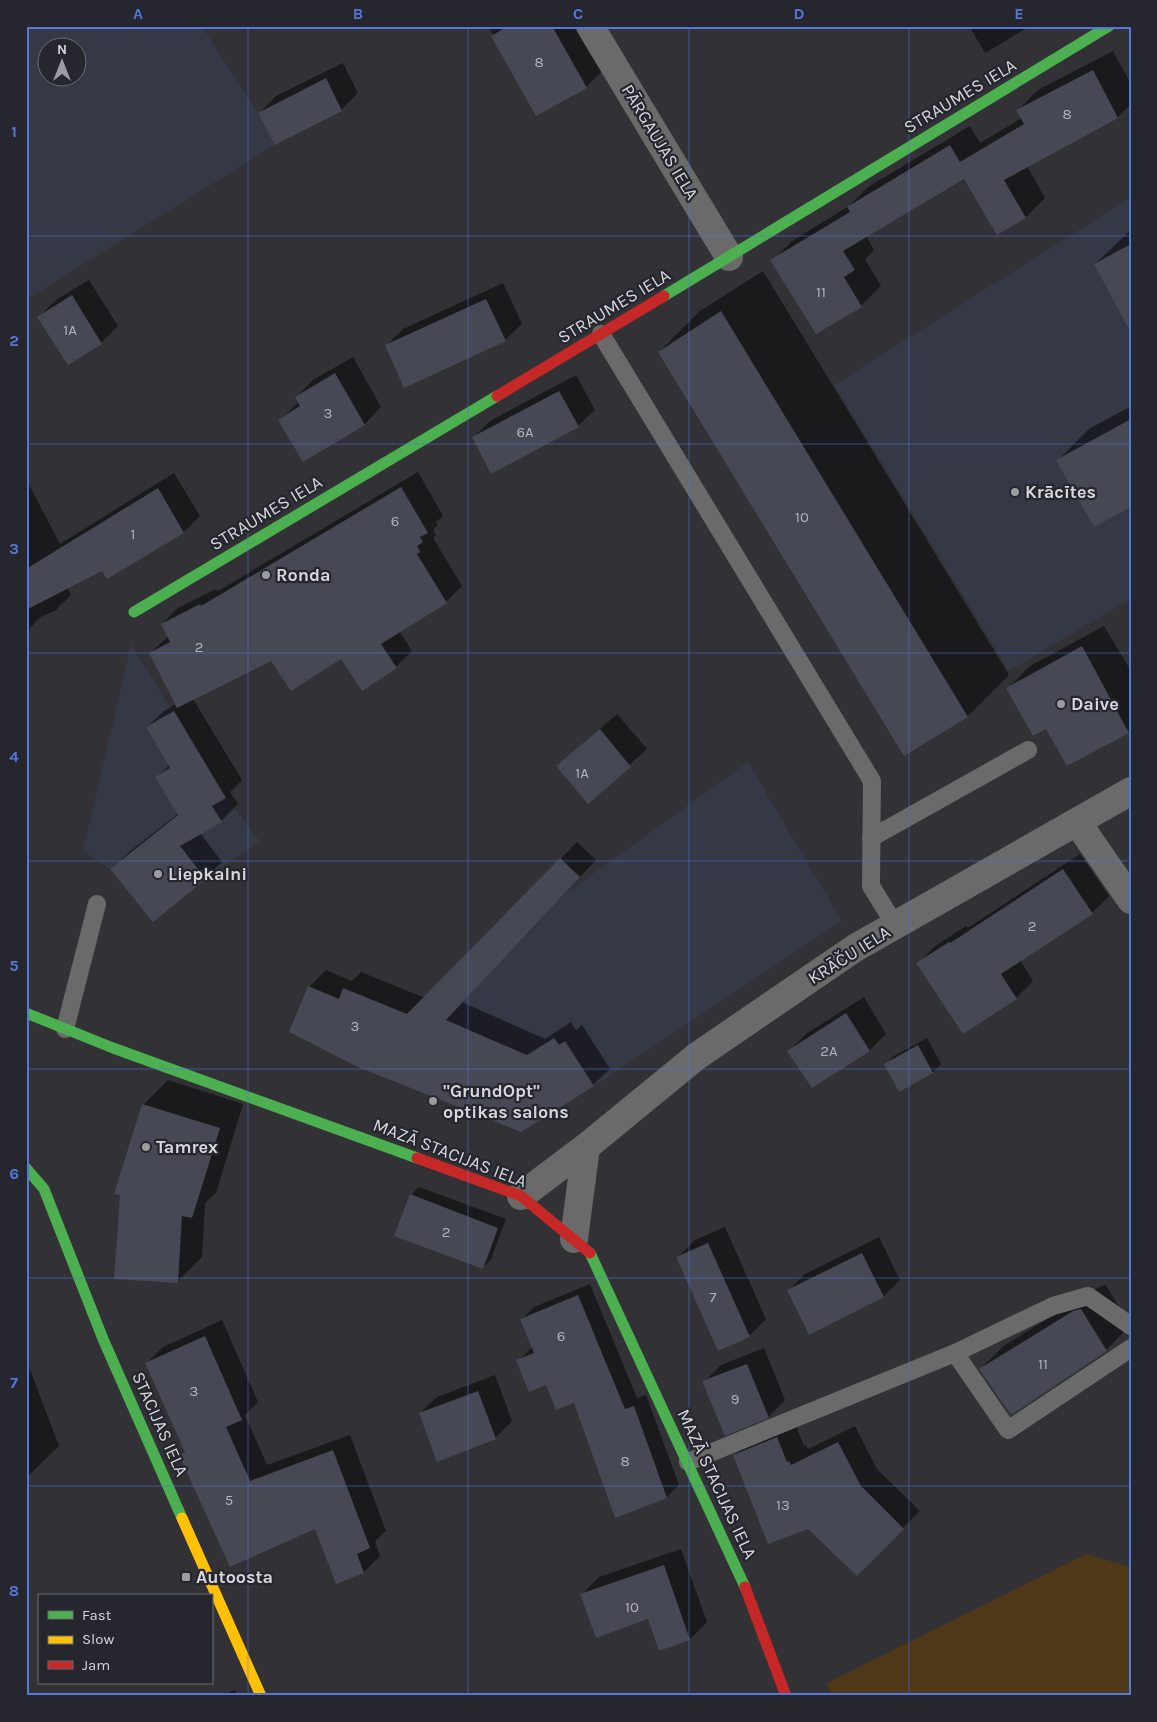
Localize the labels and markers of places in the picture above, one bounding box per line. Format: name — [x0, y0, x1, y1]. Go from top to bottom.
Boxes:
place label: Krācītes — [1025, 481, 1096, 503]
marker: Krācītes — [1009, 486, 1021, 498]
place label: Ronda — [276, 564, 331, 586]
marker: Ronda — [260, 569, 272, 581]
place label: Daive — [1071, 693, 1119, 715]
marker: Daive — [1055, 698, 1067, 710]
place label: Liepkalni — [168, 863, 247, 885]
marker: Liepkalni — [152, 868, 164, 880]
place label: "GrundOpt" optikas salons — [443, 1080, 569, 1123]
marker: "GrundOpt" optikas salons — [427, 1095, 439, 1107]
place label: Tamrex — [156, 1136, 218, 1158]
marker: Tamrex — [140, 1141, 152, 1153]
place label: Autoosta — [196, 1566, 273, 1588]
marker: Autoosta — [180, 1571, 192, 1583]

